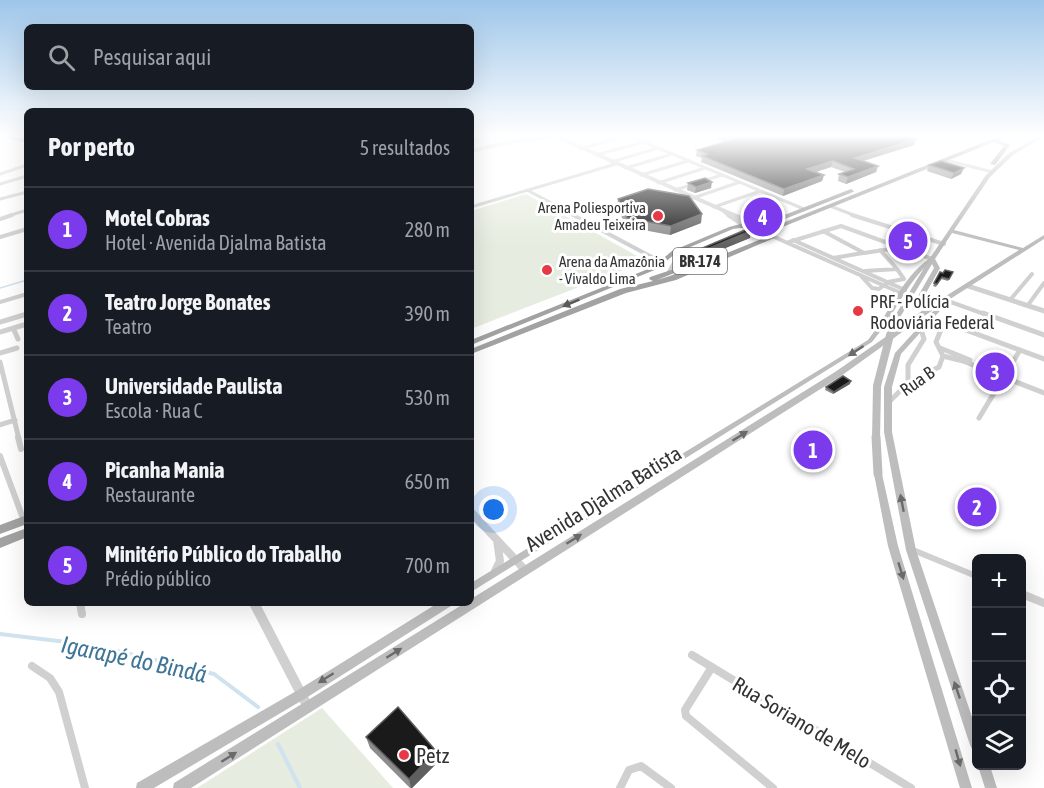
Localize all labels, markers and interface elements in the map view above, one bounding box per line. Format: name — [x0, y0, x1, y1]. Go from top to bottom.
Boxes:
search box — [24, 24, 474, 90]
icon: search — [45, 41, 78, 74]
text: Pesquisar aqui — [93, 44, 211, 70]
text: Por perto — [48, 132, 135, 162]
text: 5 resultados — [360, 136, 450, 159]
pin: 4 — [744, 194, 783, 240]
place label: Arena Poliesportiva Amadeu Teixeira — [538, 199, 646, 233]
text: Motel Cobras — [105, 205, 210, 231]
marker: Arena Poliesportiva Amadeu Teixeira — [651, 209, 665, 223]
text: 1 — [63, 218, 72, 241]
text: 280 m — [405, 218, 450, 241]
pin: 5 — [888, 218, 928, 264]
text: Hotel · Avenida Djalma Batista — [105, 231, 327, 254]
road number: BR-174 — [673, 248, 727, 274]
place label: Arena da Amazônia - Vivaldo Lima — [559, 253, 665, 287]
marker: Arena da Amazônia - Vivaldo Lima — [540, 263, 554, 277]
text: Teatro Jorge Bonates — [105, 289, 271, 315]
place label: PRF - Polícia Rodoviária Federal — [870, 291, 994, 333]
one-way arrow — [561, 298, 579, 308]
text: 2 — [63, 302, 72, 325]
text: 390 m — [405, 302, 450, 325]
marker: PRF - Polícia Rodoviária Federal — [851, 304, 865, 318]
text: Teatro — [105, 315, 152, 338]
one-way arrow — [847, 345, 864, 356]
pin: 3 — [976, 350, 1014, 394]
street label: Rua B — [896, 362, 939, 400]
text: Universidade Paulista — [105, 373, 282, 399]
text: 3 — [63, 386, 72, 409]
text: 530 m — [405, 386, 450, 409]
text: Escola · Rua C — [105, 399, 202, 422]
pin: 1 — [794, 428, 832, 472]
one-way arrow — [732, 430, 748, 441]
street label: Avenida Djalma Batista — [521, 440, 685, 556]
text: Picanha Mania — [105, 457, 225, 483]
text: 4 — [63, 470, 72, 493]
text: 650 m — [405, 470, 450, 493]
text: Restaurante — [105, 483, 195, 506]
pin: 2 — [958, 484, 996, 530]
one-way arrow — [897, 493, 906, 512]
your location — [479, 495, 508, 524]
one-way arrow — [566, 534, 582, 545]
text: Minitério Público do Trabalho — [105, 541, 342, 567]
text: 5 — [63, 554, 72, 577]
text: 700 m — [405, 554, 450, 577]
map controls — [972, 554, 1026, 770]
button: + — [972, 554, 1026, 608]
one-way arrow — [897, 562, 906, 580]
text: Prédio público — [105, 567, 211, 590]
button: − — [972, 608, 1026, 662]
water label: Igarapé do Bindá — [59, 630, 209, 688]
one-way arrow — [386, 648, 402, 659]
button: locate — [972, 662, 1026, 716]
street label: Rua Soriano de Melo — [729, 671, 875, 773]
one-way arrow — [318, 673, 334, 684]
one-way arrow — [952, 681, 961, 699]
button: layers — [972, 716, 1026, 770]
place label: Petz — [416, 743, 450, 767]
marker: Petz — [397, 748, 411, 762]
one-way arrow — [954, 749, 963, 767]
one-way arrow — [221, 752, 237, 763]

